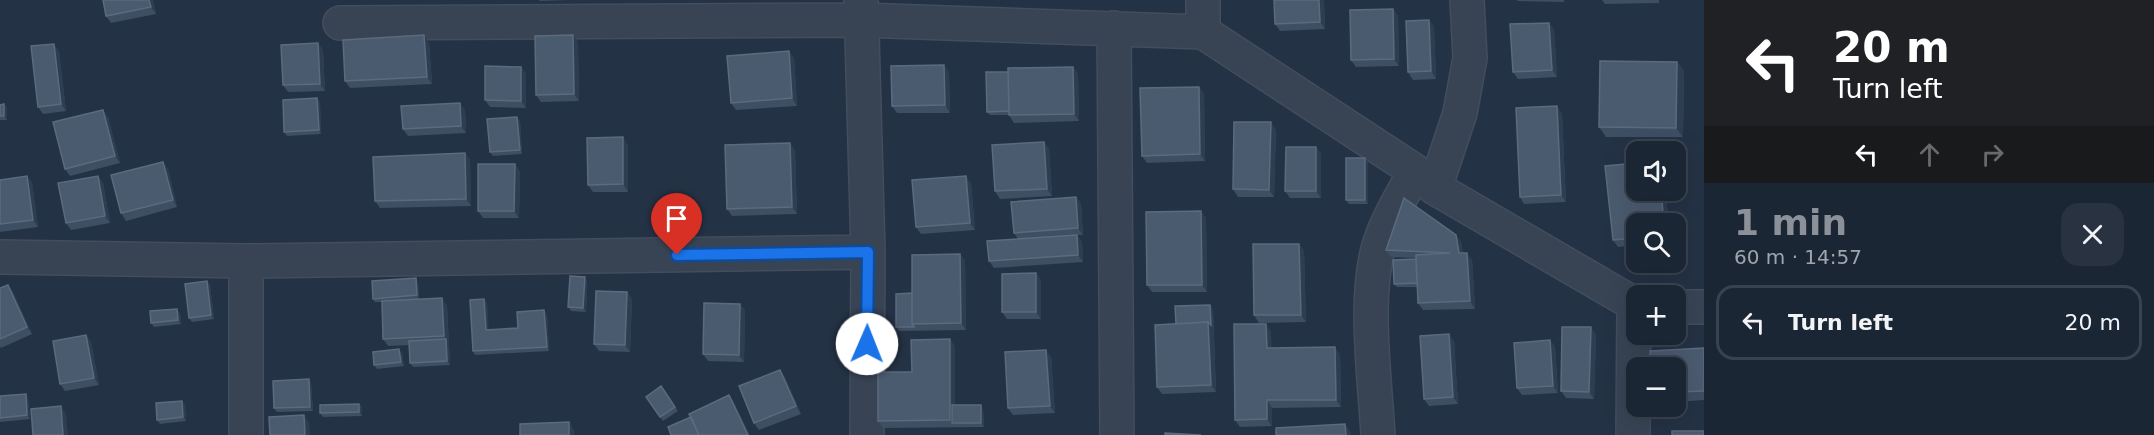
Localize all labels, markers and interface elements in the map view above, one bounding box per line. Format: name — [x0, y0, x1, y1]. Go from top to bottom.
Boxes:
text: 20 m — [1833, 23, 1950, 72]
icon: left — [1734, 24, 1812, 102]
text: Turn left — [1833, 73, 1943, 104]
icon: left — [1850, 138, 1883, 171]
icon: ahead — [1913, 138, 1946, 171]
icon: right — [1976, 138, 2009, 171]
map controls — [1626, 141, 1686, 417]
button: sound — [1626, 141, 1686, 201]
pin — [651, 193, 702, 255]
icon: arrive — [660, 202, 693, 235]
text: 1 min — [1734, 202, 1847, 243]
button: close — [2061, 203, 2124, 266]
button: search — [1626, 213, 1686, 273]
text: 60 m · 14:57 — [1734, 245, 1862, 269]
button: + — [1626, 285, 1686, 345]
icon: left — [1737, 306, 1770, 339]
text: Turn left — [1788, 310, 1893, 335]
text: 20 m — [2065, 310, 2121, 335]
position arrow — [835, 312, 899, 376]
button: − — [1626, 357, 1686, 417]

